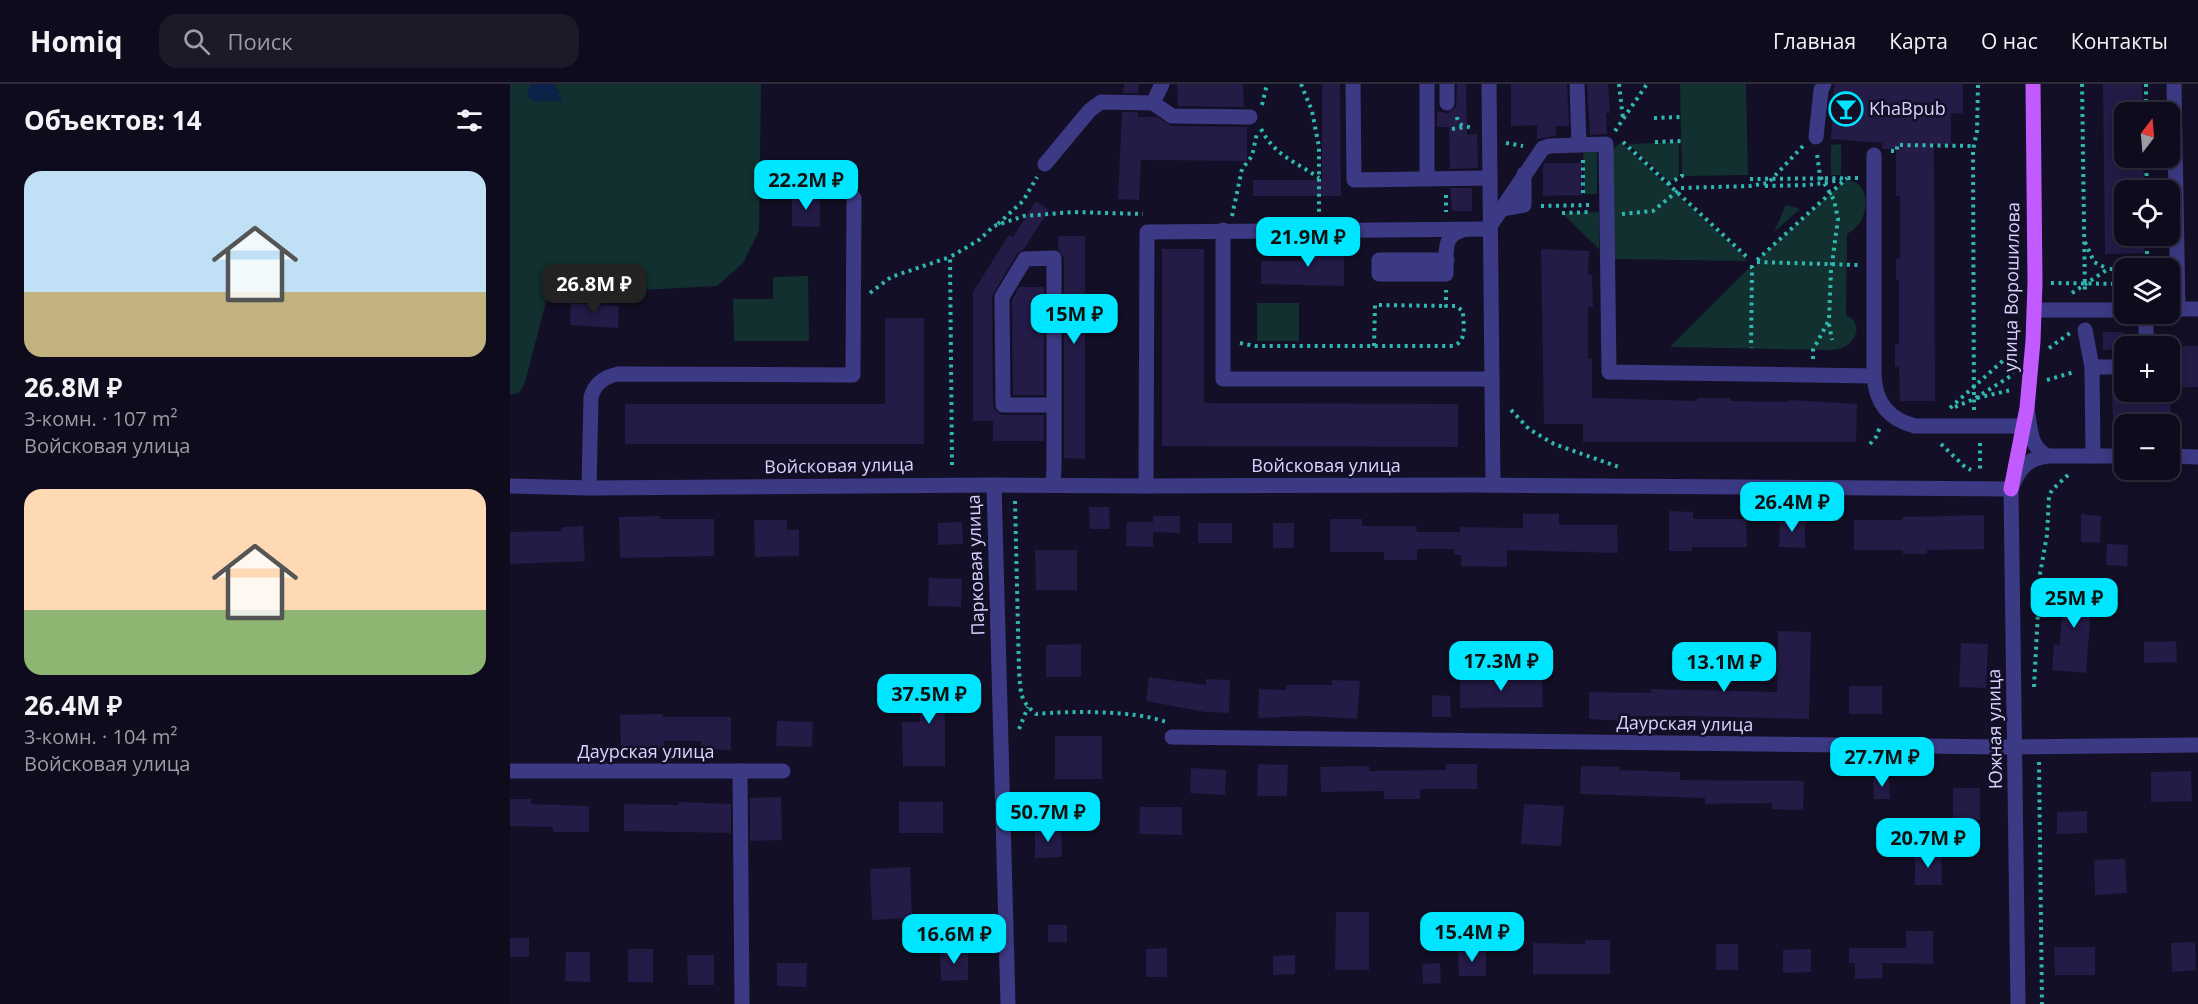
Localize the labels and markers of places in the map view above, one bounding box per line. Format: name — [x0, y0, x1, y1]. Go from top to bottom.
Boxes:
bar icon: KhaBpub — [1828, 91, 1864, 127]
place label: KhaBpub — [1869, 96, 1946, 120]
pin: 22.2M ₽ — [751, 160, 861, 211]
pin: 21.9M ₽ — [1253, 217, 1363, 268]
pin: 26.8M ₽ — [539, 264, 649, 315]
pin: 15M ₽ — [1032, 294, 1116, 345]
pin: 26.4M ₽ — [1737, 482, 1847, 533]
pin: 25M ₽ — [2032, 578, 2116, 629]
pin: 17.3M ₽ — [1446, 641, 1556, 692]
pin: 13.1M ₽ — [1669, 642, 1779, 693]
pin: 37.5M ₽ — [874, 674, 984, 725]
pin: 27.7M ₽ — [1827, 737, 1937, 788]
pin: 50.7M ₽ — [993, 792, 1103, 843]
pin: 20.7M ₽ — [1873, 818, 1983, 869]
pin: 15.4M ₽ — [1417, 912, 1527, 963]
pin: 16.6M ₽ — [899, 914, 1009, 965]

